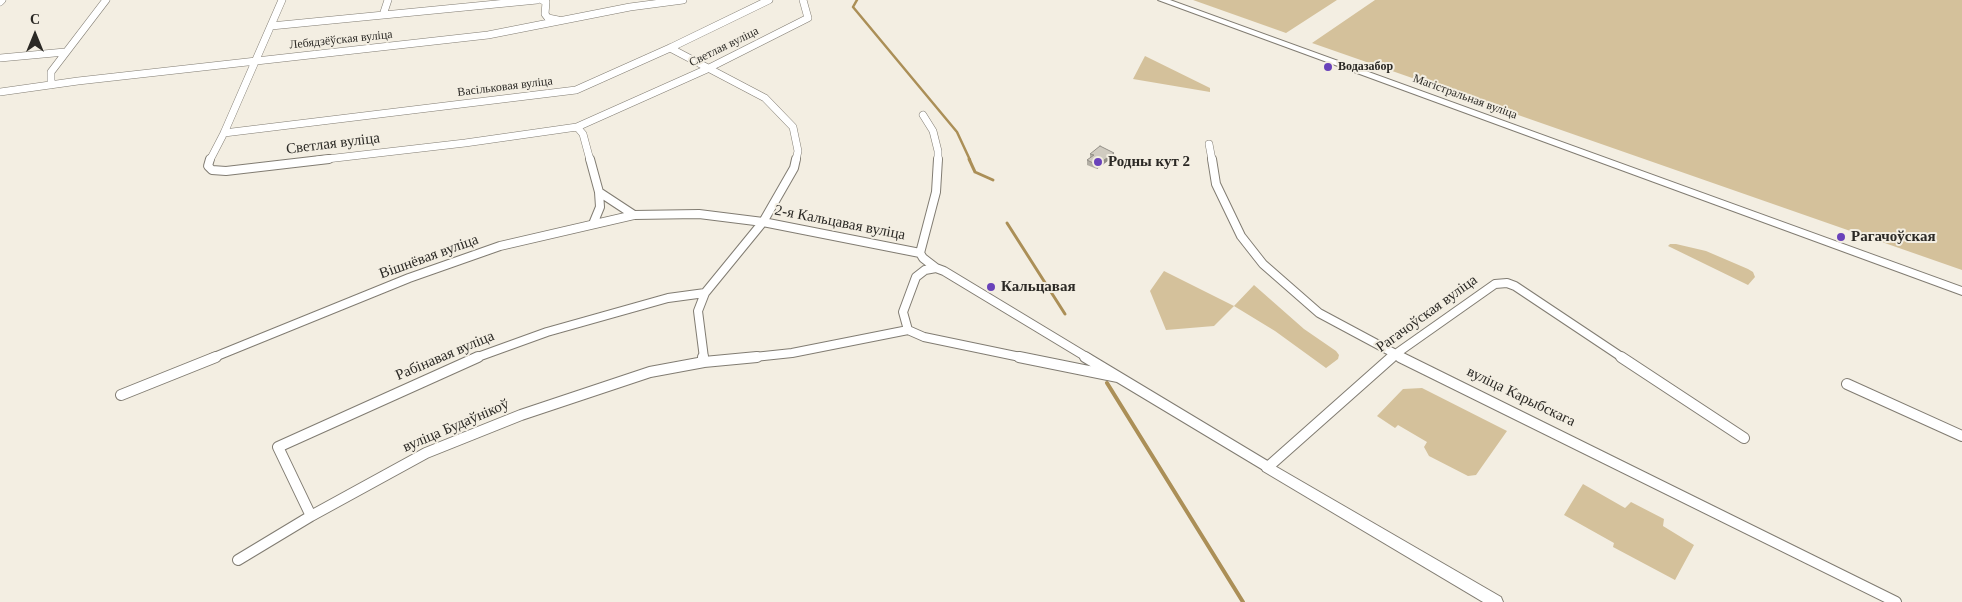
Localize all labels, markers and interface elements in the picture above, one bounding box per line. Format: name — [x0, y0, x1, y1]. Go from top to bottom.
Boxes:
north arrow — [10, 10, 60, 60]
text: С — [30, 12, 40, 27]
street label: Светлая вуліца — [687, 24, 761, 70]
street label: Лебядзёўская вуліца — [289, 27, 393, 53]
place label: Водазабор — [1338, 60, 1393, 74]
marker: Водазабор — [1322, 61, 1334, 73]
street label: Магістральная вуліца — [1411, 71, 1519, 123]
street label: Васільковая вуліца — [457, 74, 553, 100]
street label: Светлая вуліца — [285, 129, 381, 159]
place label: Родны кут 2 — [1108, 153, 1190, 171]
marker: Родны кут 2 — [1092, 156, 1104, 168]
street label: 2-я Кальцавая вуліца — [773, 202, 907, 244]
place label: Рагачоўская — [1851, 228, 1936, 246]
street label: Вішнёвая вуліца — [377, 231, 481, 283]
marker: Рагачоўская — [1835, 231, 1847, 243]
street label: Рагачоўская вуліца — [1373, 271, 1481, 357]
place label: Кальцавая — [1001, 278, 1076, 296]
marker: Кальцавая — [985, 281, 997, 293]
street label: Рабінавая вуліца — [393, 327, 497, 385]
street label: вуліца Карыбскага — [1464, 363, 1578, 431]
street label: вуліца Будаўнікоў — [400, 395, 512, 457]

